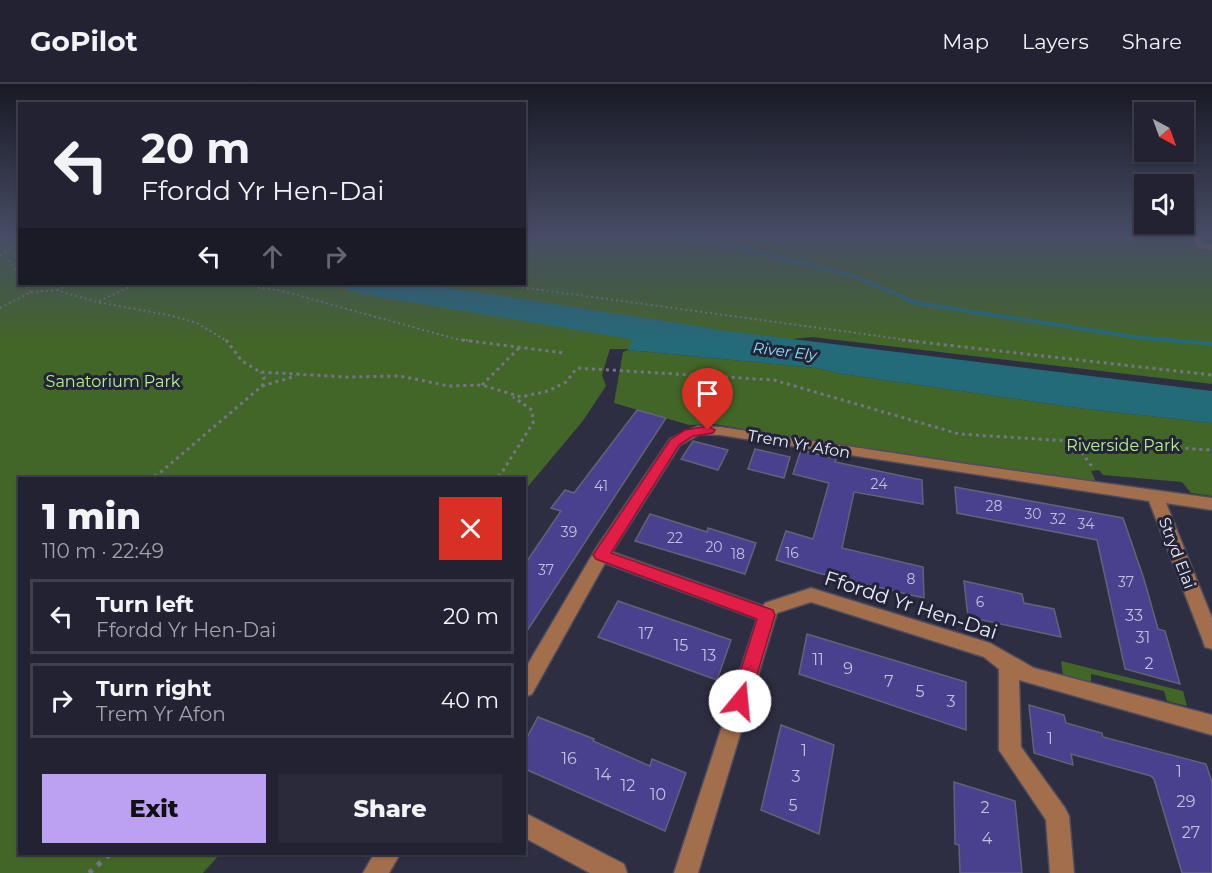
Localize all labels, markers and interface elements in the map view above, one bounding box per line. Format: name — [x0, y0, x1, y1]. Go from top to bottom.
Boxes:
text: GoPilot — [30, 24, 138, 58]
text: Map — [942, 29, 989, 54]
text: Layers — [1022, 29, 1089, 54]
text: Share — [1122, 29, 1182, 54]
north arrow — [1134, 102, 1194, 162]
map controls — [1134, 102, 1194, 234]
text: 20 m — [141, 122, 250, 174]
icon: left — [42, 126, 120, 204]
text: Ffordd Yr Hen-Dai — [141, 174, 384, 207]
button: sound — [1134, 174, 1194, 234]
icon: left — [193, 240, 226, 273]
icon: ahead — [256, 240, 289, 273]
icon: right — [319, 240, 352, 273]
water label: River Ely — [752, 338, 819, 364]
pin — [682, 368, 733, 430]
park label: Sanatorium Park — [46, 372, 181, 391]
icon: arrive — [691, 377, 724, 410]
street label: Trem Yr Afon — [746, 426, 852, 462]
park label: Riverside Park — [1066, 436, 1180, 455]
house number: 24 — [871, 475, 888, 493]
house number: 41 — [594, 477, 608, 495]
text: 1 min — [42, 494, 141, 538]
button: close — [439, 497, 502, 560]
house number: 28 — [986, 497, 1003, 515]
house number: 30 — [1024, 505, 1042, 523]
house number: 32 — [1050, 510, 1066, 528]
house number: 34 — [1077, 515, 1095, 533]
street label: Stryd Elai — [1155, 515, 1199, 591]
house number: 39 — [561, 523, 577, 541]
house number: 22 — [667, 529, 683, 547]
house number: 20 — [705, 538, 723, 556]
text: 110 m · 22:49 — [42, 539, 164, 563]
house number: 16 — [785, 544, 799, 562]
house number: 18 — [731, 545, 745, 563]
house number: 37 — [538, 561, 554, 579]
street label: Ffordd Yr Hen-Dai — [822, 566, 1000, 644]
house number: 8 — [907, 570, 916, 588]
house number: 37 — [1118, 573, 1134, 591]
text: Turn left — [96, 591, 194, 618]
house number: 6 — [976, 593, 985, 611]
icon: left — [45, 600, 78, 633]
text: 20 m — [443, 603, 499, 630]
house number: 33 — [1125, 606, 1143, 625]
text: Ffordd Yr Hen-Dai — [96, 618, 276, 642]
house number: 17 — [638, 624, 654, 643]
house number: 31 — [1136, 628, 1150, 647]
house number: 15 — [674, 636, 688, 655]
house number: 13 — [702, 646, 716, 665]
house number: 11 — [812, 650, 824, 669]
house number: 2 — [1144, 654, 1154, 673]
house number: 9 — [843, 659, 853, 678]
position arrow — [708, 669, 772, 733]
house number: 7 — [884, 672, 894, 691]
text: Turn right — [96, 675, 211, 702]
house number: 5 — [915, 682, 925, 701]
icon: right — [45, 684, 78, 717]
text: 40 m — [441, 687, 499, 714]
house number: 3 — [946, 692, 956, 711]
text: Trem Yr Afon — [96, 702, 226, 726]
house number: 1 — [1047, 729, 1053, 748]
house number: 1 — [801, 741, 807, 760]
house number: 16 — [561, 749, 577, 768]
house number: 1 — [1176, 762, 1182, 781]
house number: 14 — [595, 765, 612, 784]
house number: 3 — [791, 767, 801, 786]
button: Exit — [42, 774, 266, 843]
button: Share — [278, 774, 502, 843]
house number: 12 — [621, 776, 635, 795]
house number: 10 — [650, 785, 666, 804]
house number: 29 — [1177, 792, 1195, 811]
house number: 5 — [788, 796, 798, 815]
house number: 2 — [980, 798, 990, 817]
house number: 27 — [1182, 823, 1200, 842]
house number: 4 — [982, 829, 993, 848]

